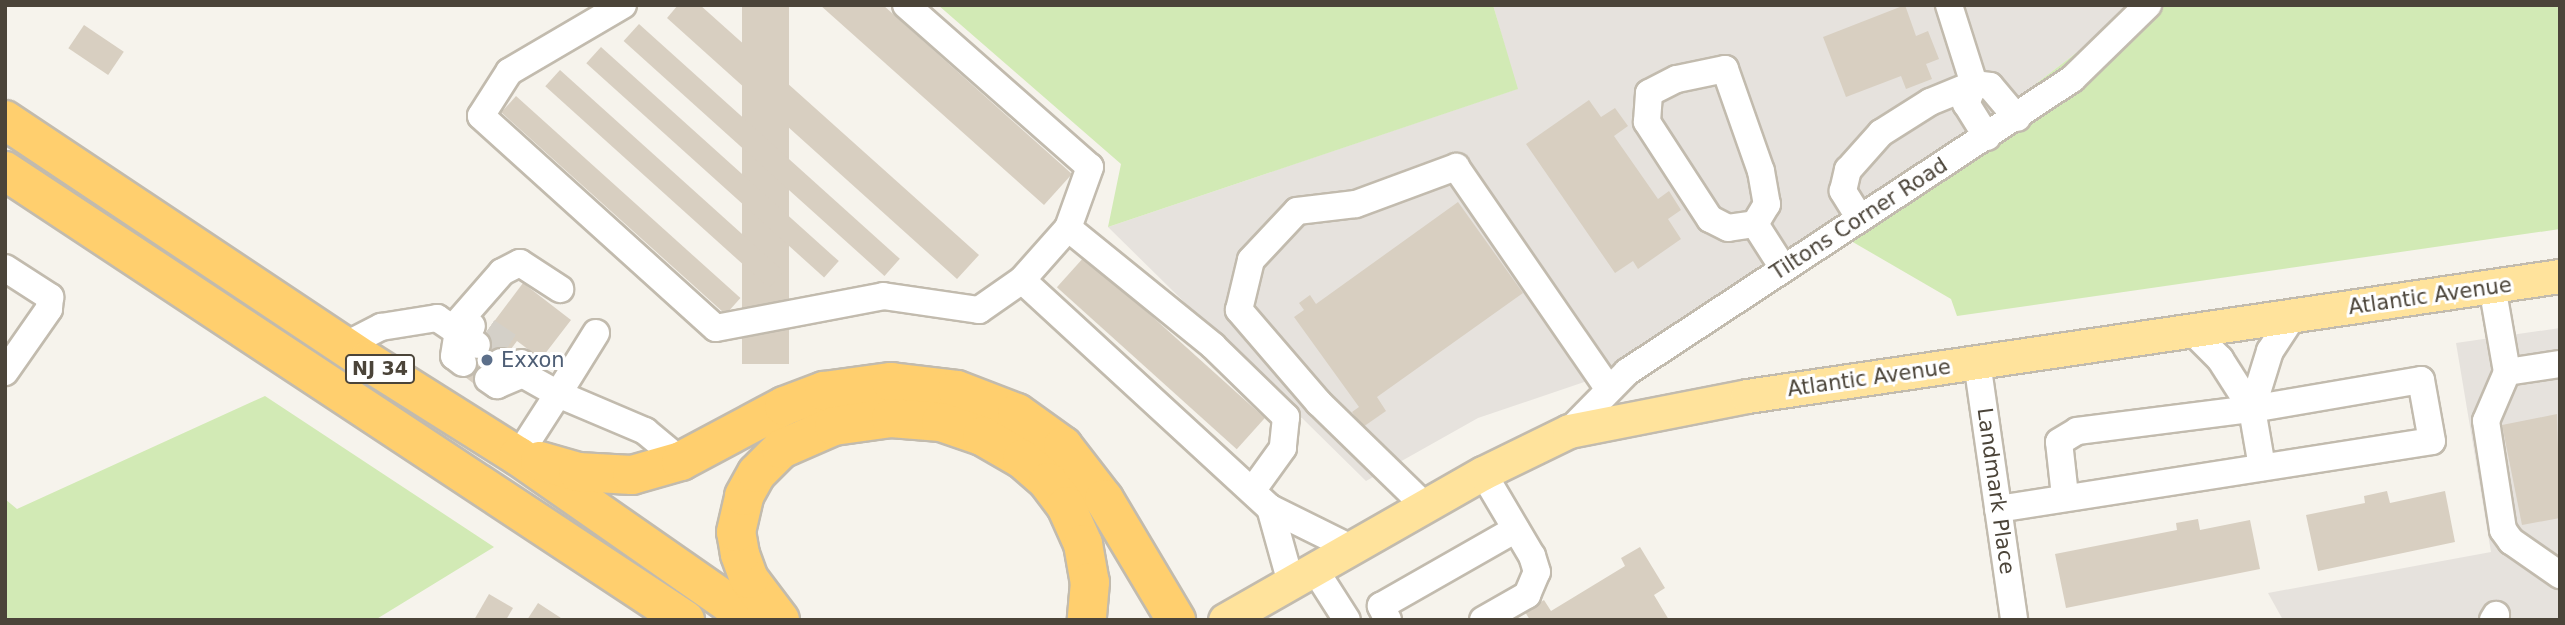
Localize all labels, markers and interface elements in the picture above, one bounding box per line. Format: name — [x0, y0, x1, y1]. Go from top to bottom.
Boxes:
street label: Tiltons Corner Road — [1766, 152, 1952, 286]
street label: Atlantic Avenue — [2347, 272, 2513, 320]
place label: Exxon — [501, 347, 565, 373]
marker: Exxon — [479, 352, 495, 368]
road number: NJ 34 — [343, 354, 417, 384]
street label: Atlantic Avenue — [1786, 354, 1952, 402]
street label: Landmark Place — [1972, 406, 2020, 576]

